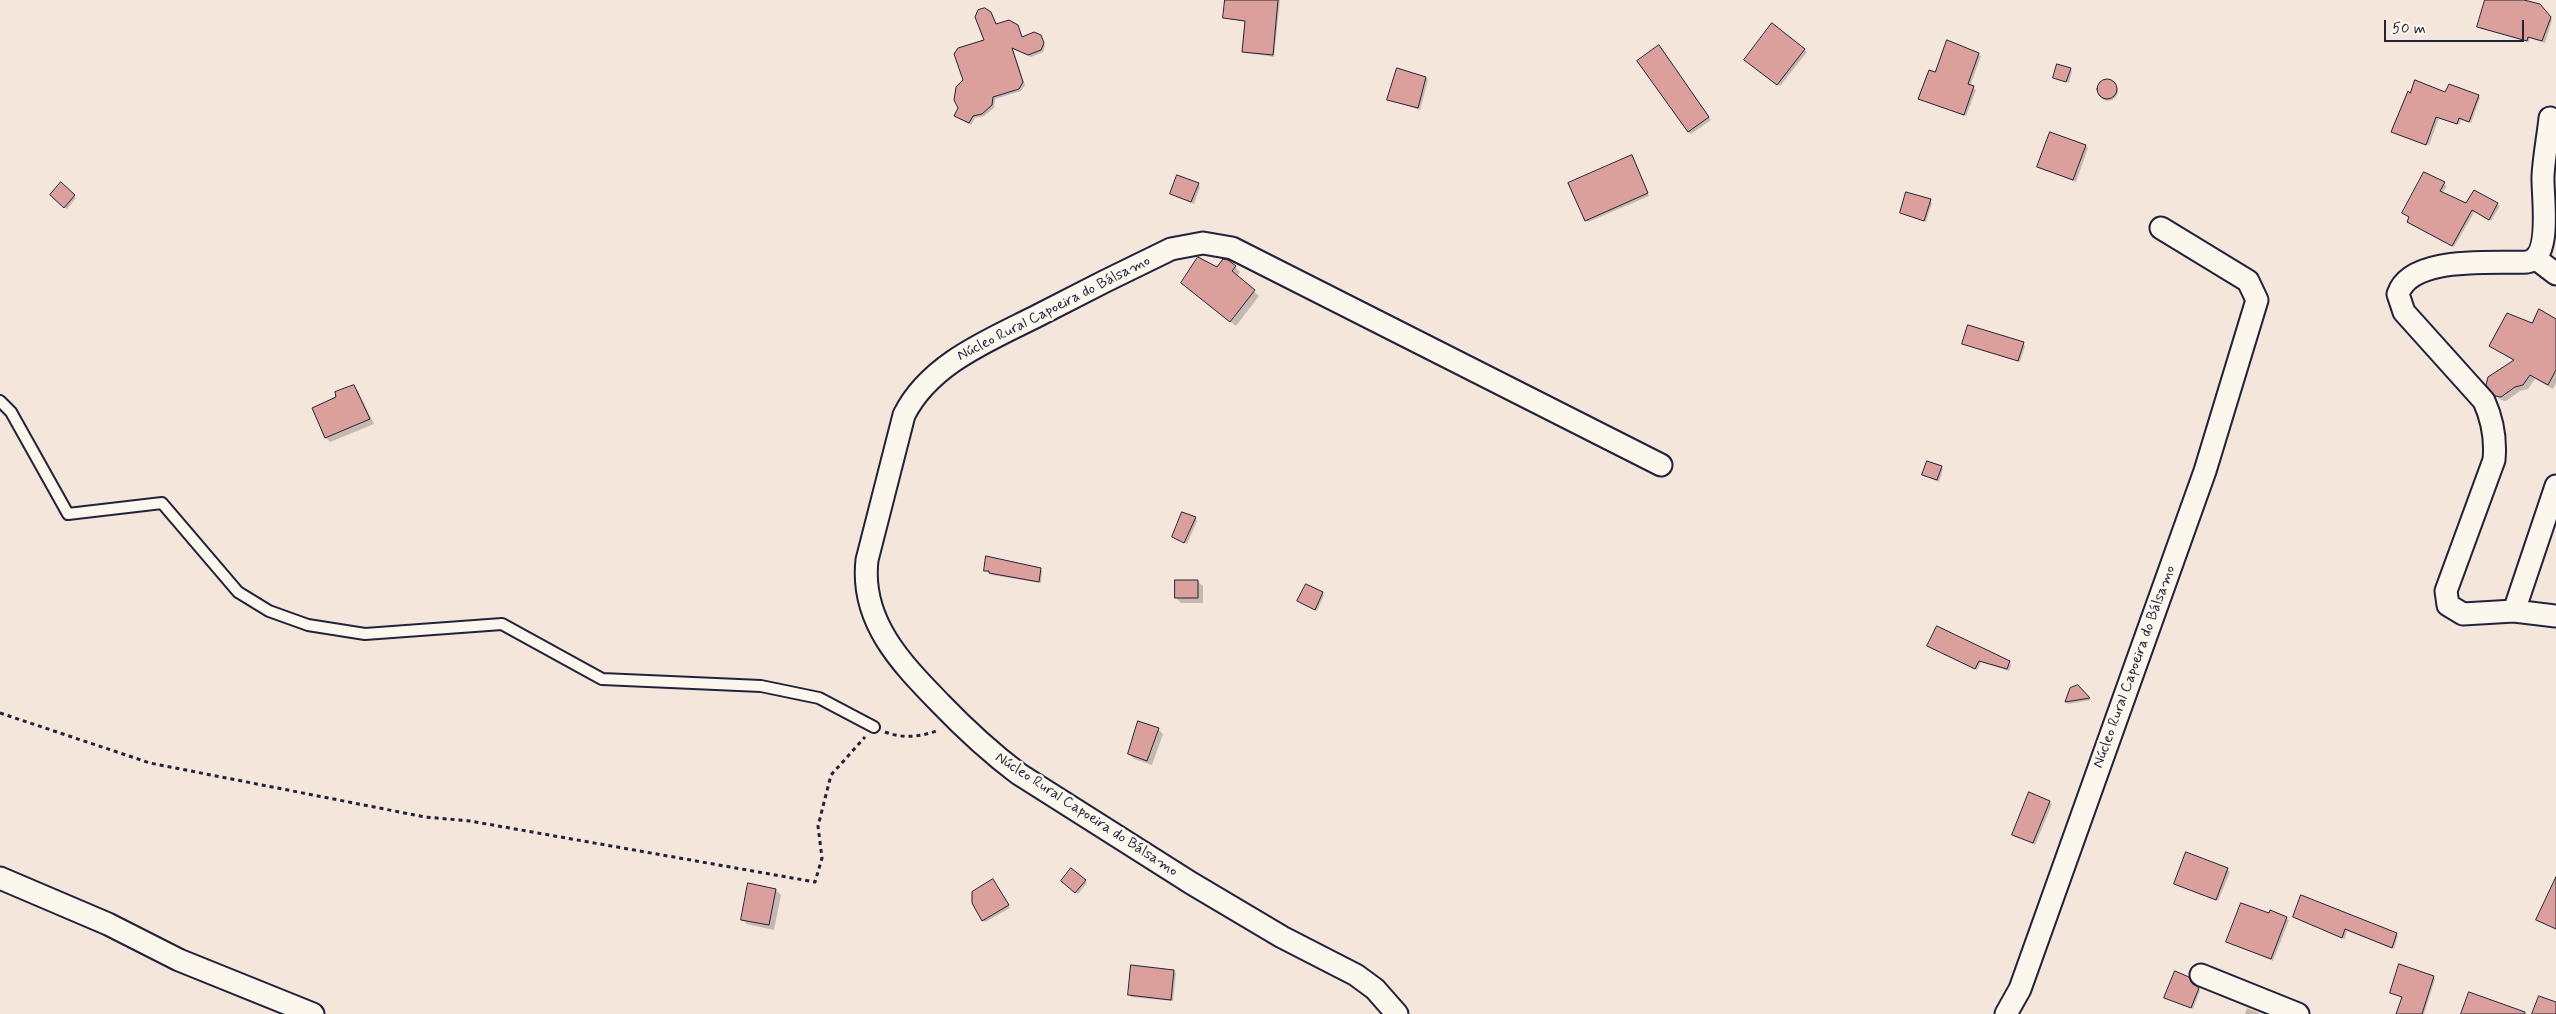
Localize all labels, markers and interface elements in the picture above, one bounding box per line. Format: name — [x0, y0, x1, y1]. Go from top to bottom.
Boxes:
scale bar — [2386, 10, 2526, 42]
text: 50 m — [2392, 19, 2426, 39]
street label: Núcleo Rural Capoeira do Bálsamo — [955, 252, 1153, 366]
street label: Núcleo Rural Capoeira do Bálsamo — [2090, 563, 2180, 771]
street label: Núcleo Rural Capoeira do Bálsamo — [991, 749, 1181, 881]

